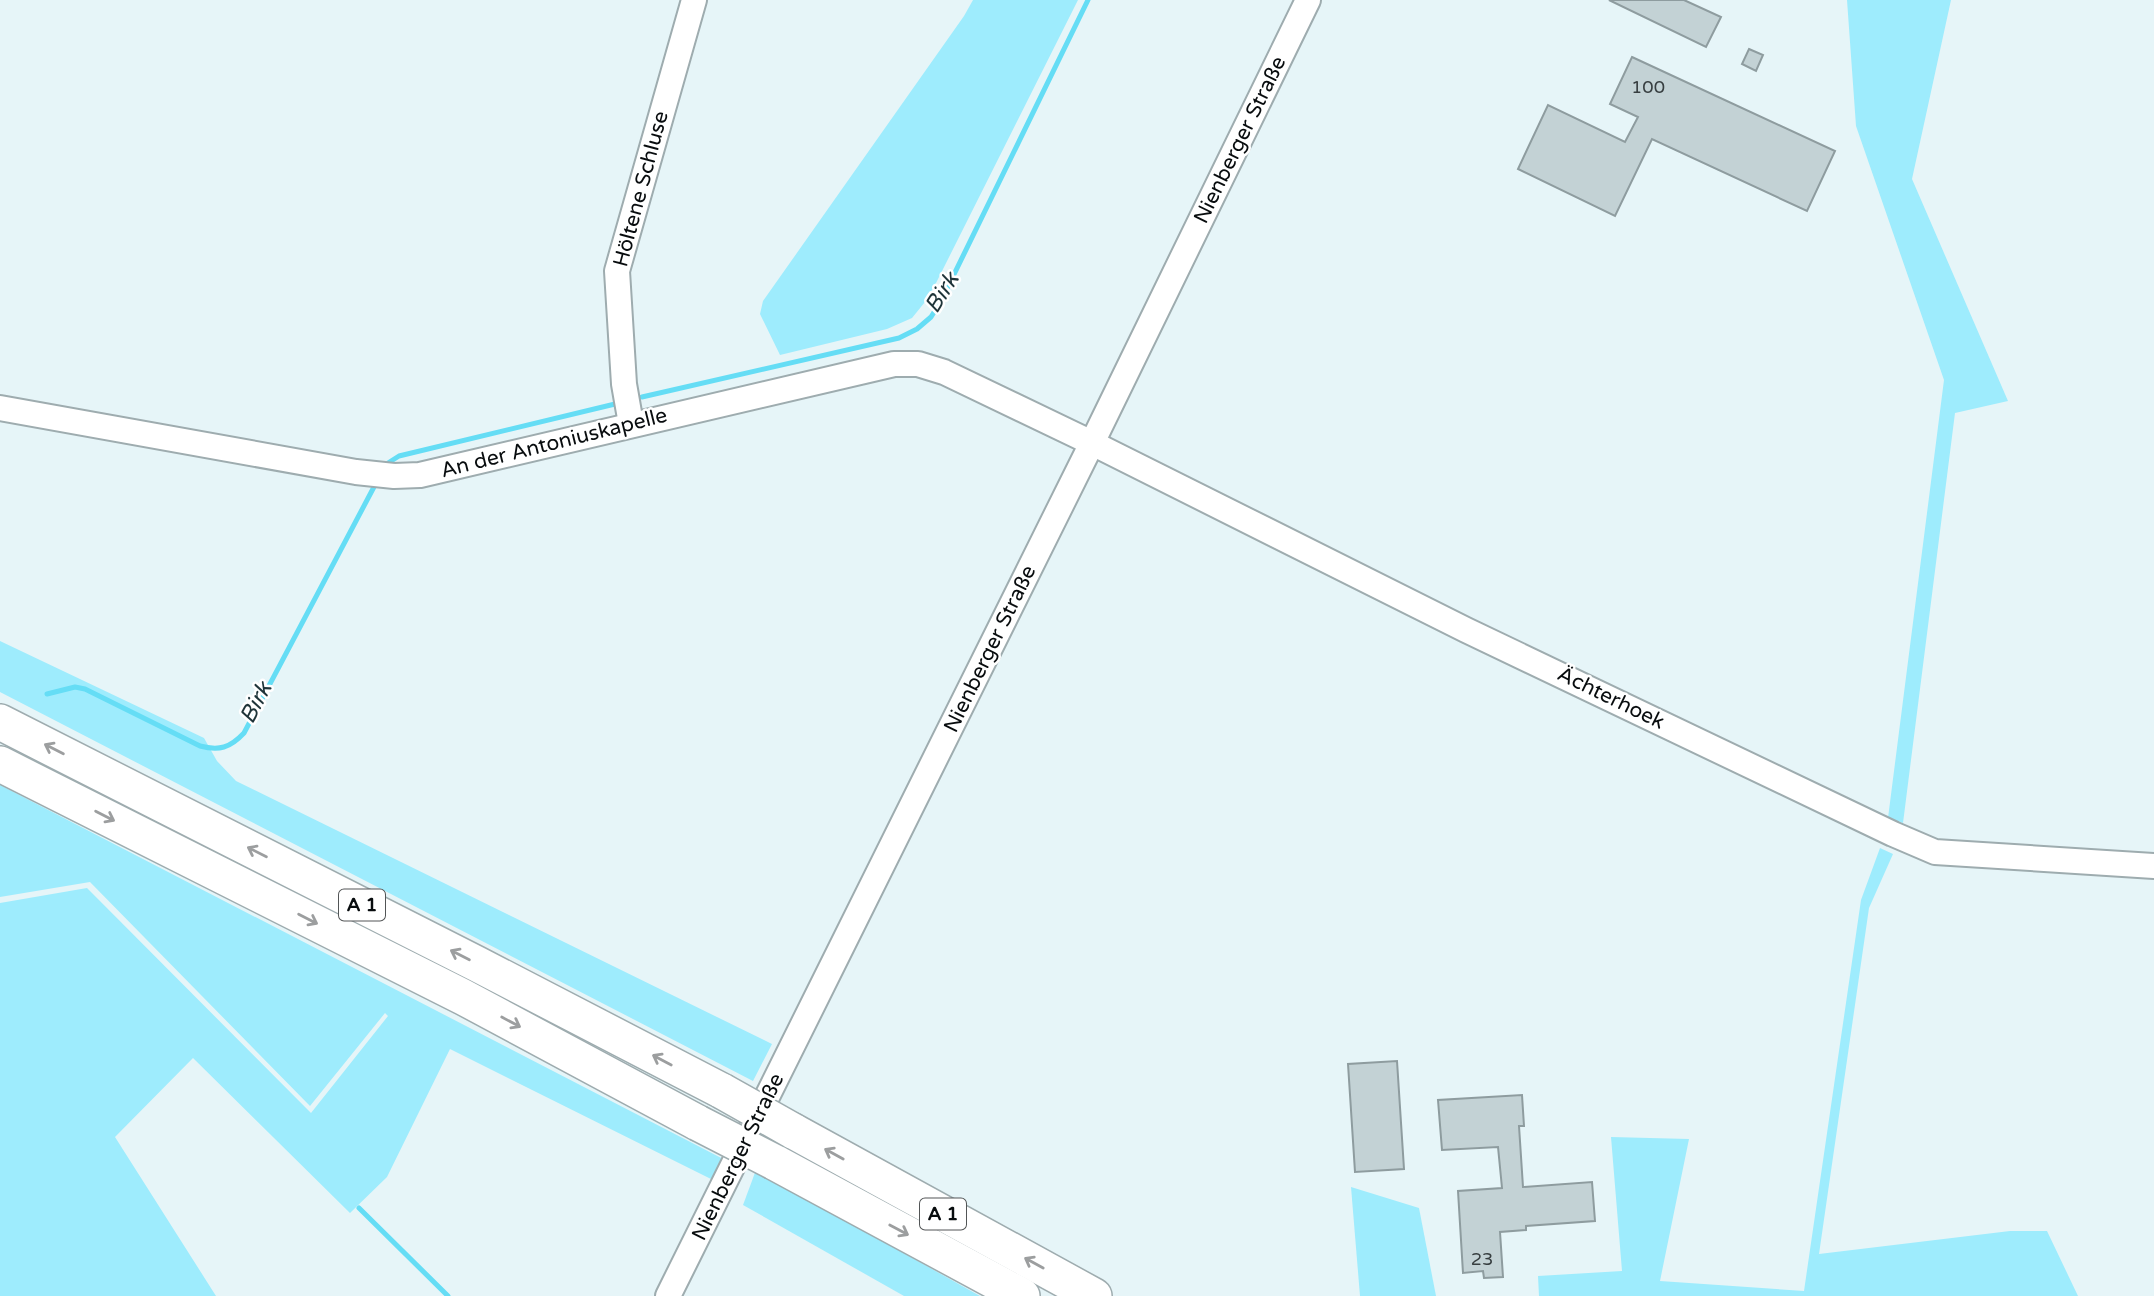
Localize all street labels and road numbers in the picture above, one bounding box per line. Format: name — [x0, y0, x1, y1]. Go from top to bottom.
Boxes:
street label: Nienberger Straße — [1189, 52, 1291, 228]
street label: Höltene Schluse — [608, 108, 674, 270]
street label: An der Antoniuskapelle — [438, 403, 670, 483]
street label: Nienberger Straße — [939, 561, 1041, 737]
street label: Ächterhoek — [1553, 661, 1669, 735]
road number: A 1 — [339, 890, 385, 920]
street label: Nienberger Straße — [687, 1069, 789, 1245]
road number: A 1 — [920, 1198, 966, 1230]

